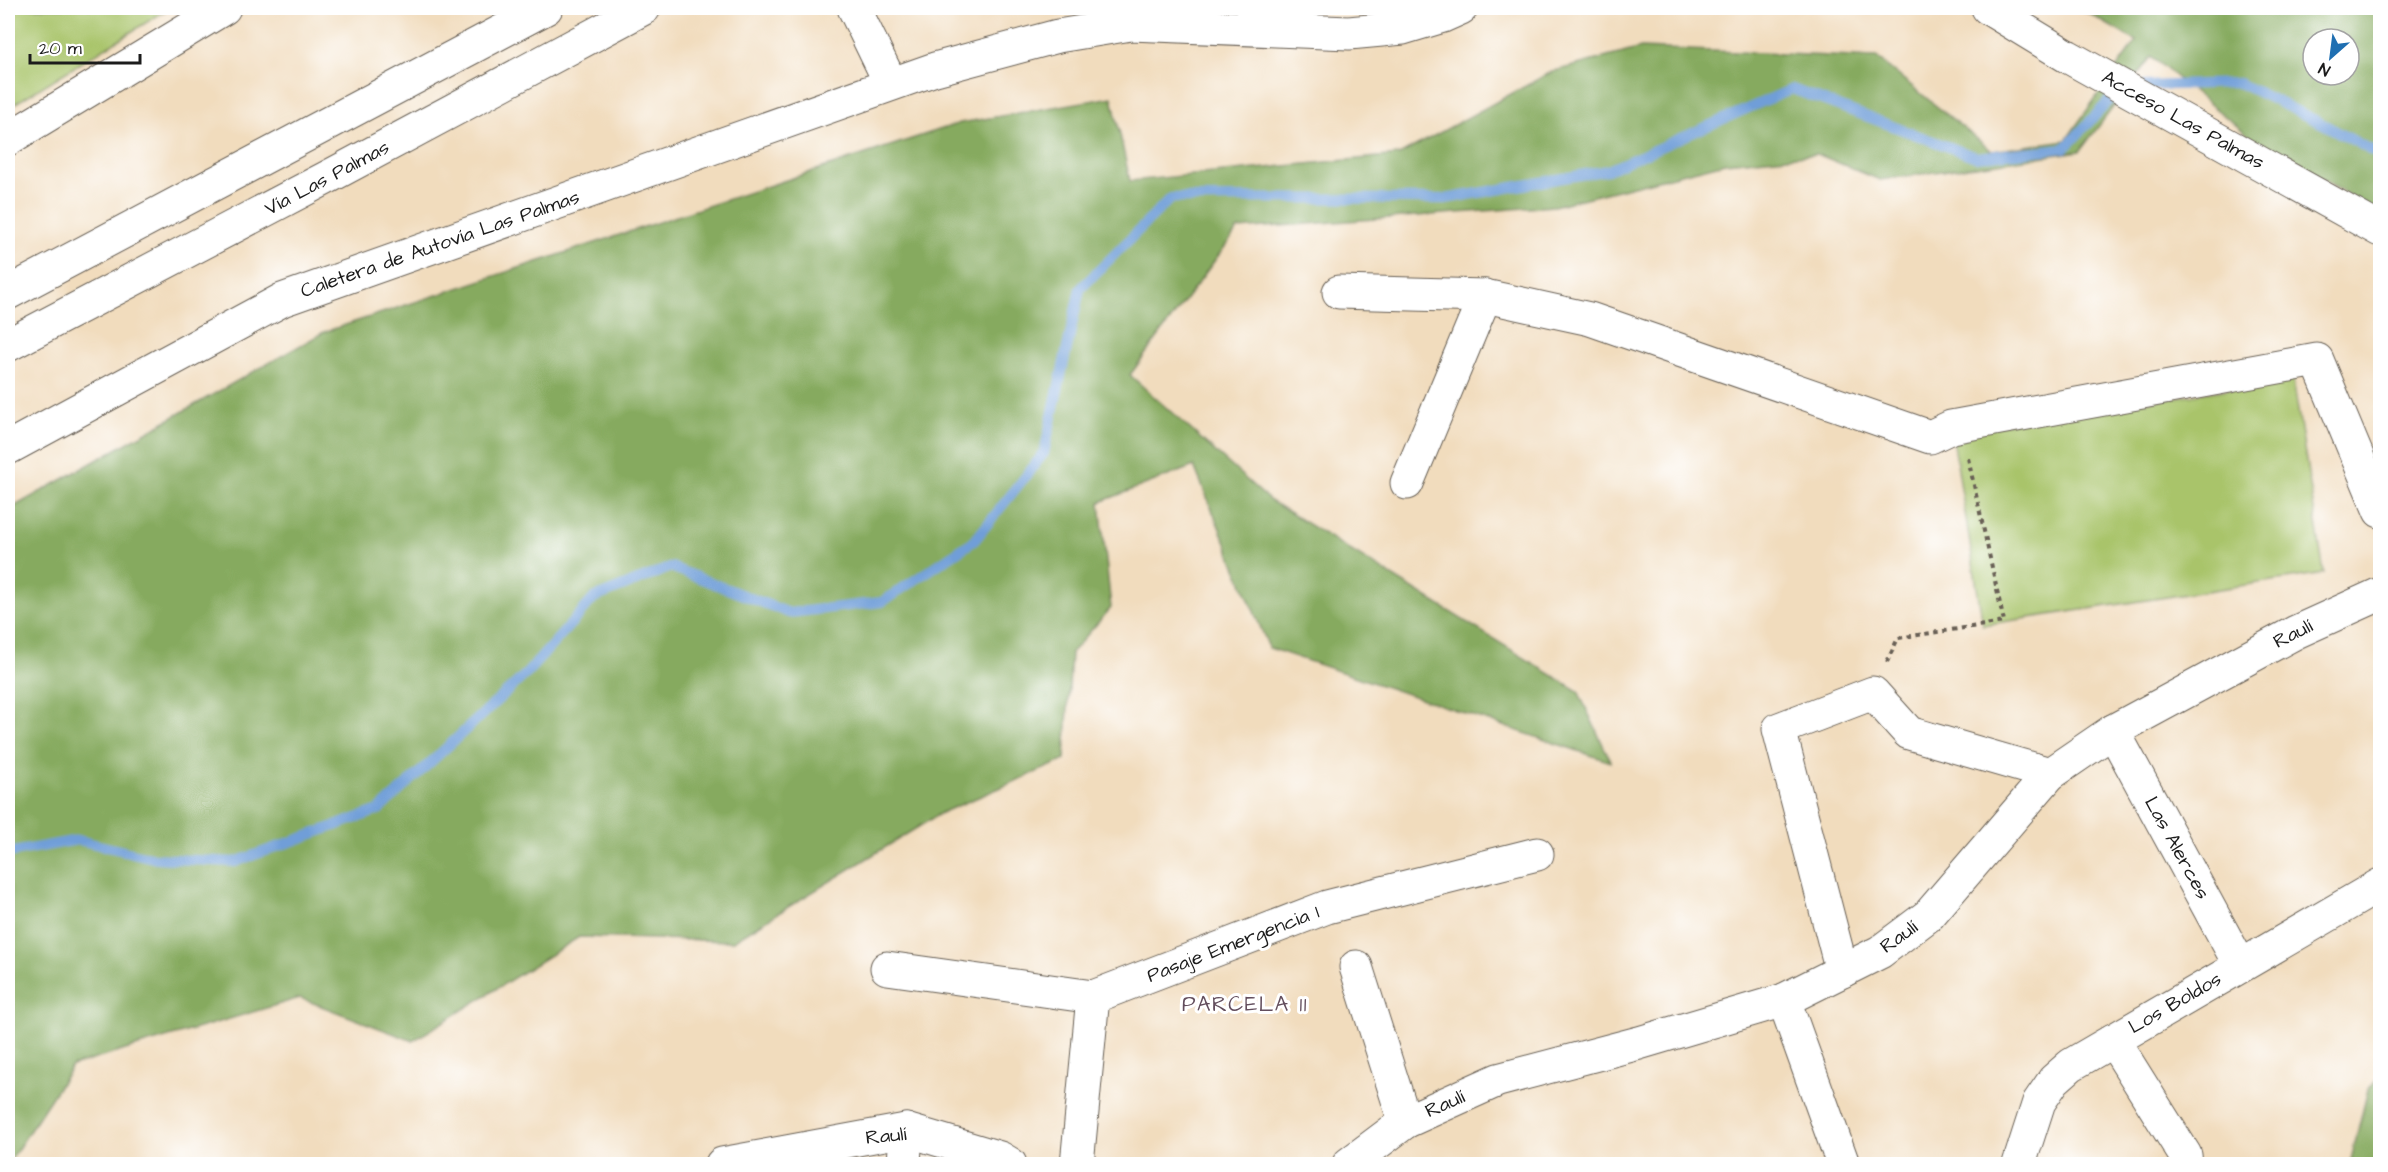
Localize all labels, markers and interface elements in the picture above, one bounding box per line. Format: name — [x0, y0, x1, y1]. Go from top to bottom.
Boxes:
scale bar — [30, 27, 140, 65]
north arrow — [2301, 27, 2361, 87]
text: 20 m — [39, 36, 82, 61]
text: N — [2315, 57, 2334, 81]
street label: Acceso Las Palmas — [2097, 64, 2269, 176]
street label: Vía Las Palmas — [260, 133, 394, 223]
street label: Caletera de Autovía Las Palmas — [297, 183, 583, 305]
street label: Raulí — [2268, 612, 2318, 656]
street label: Las Alerces — [2137, 792, 2217, 904]
street label: Pasaje Emergencia 1 — [1143, 898, 1324, 991]
street label: Raulí — [1874, 914, 1924, 960]
street label: Los Boldos — [2123, 965, 2227, 1041]
district label: PARCELA 11 — [1182, 990, 1308, 1019]
street label: Raulí — [1421, 1083, 1469, 1125]
street label: Raulí — [864, 1120, 908, 1152]

